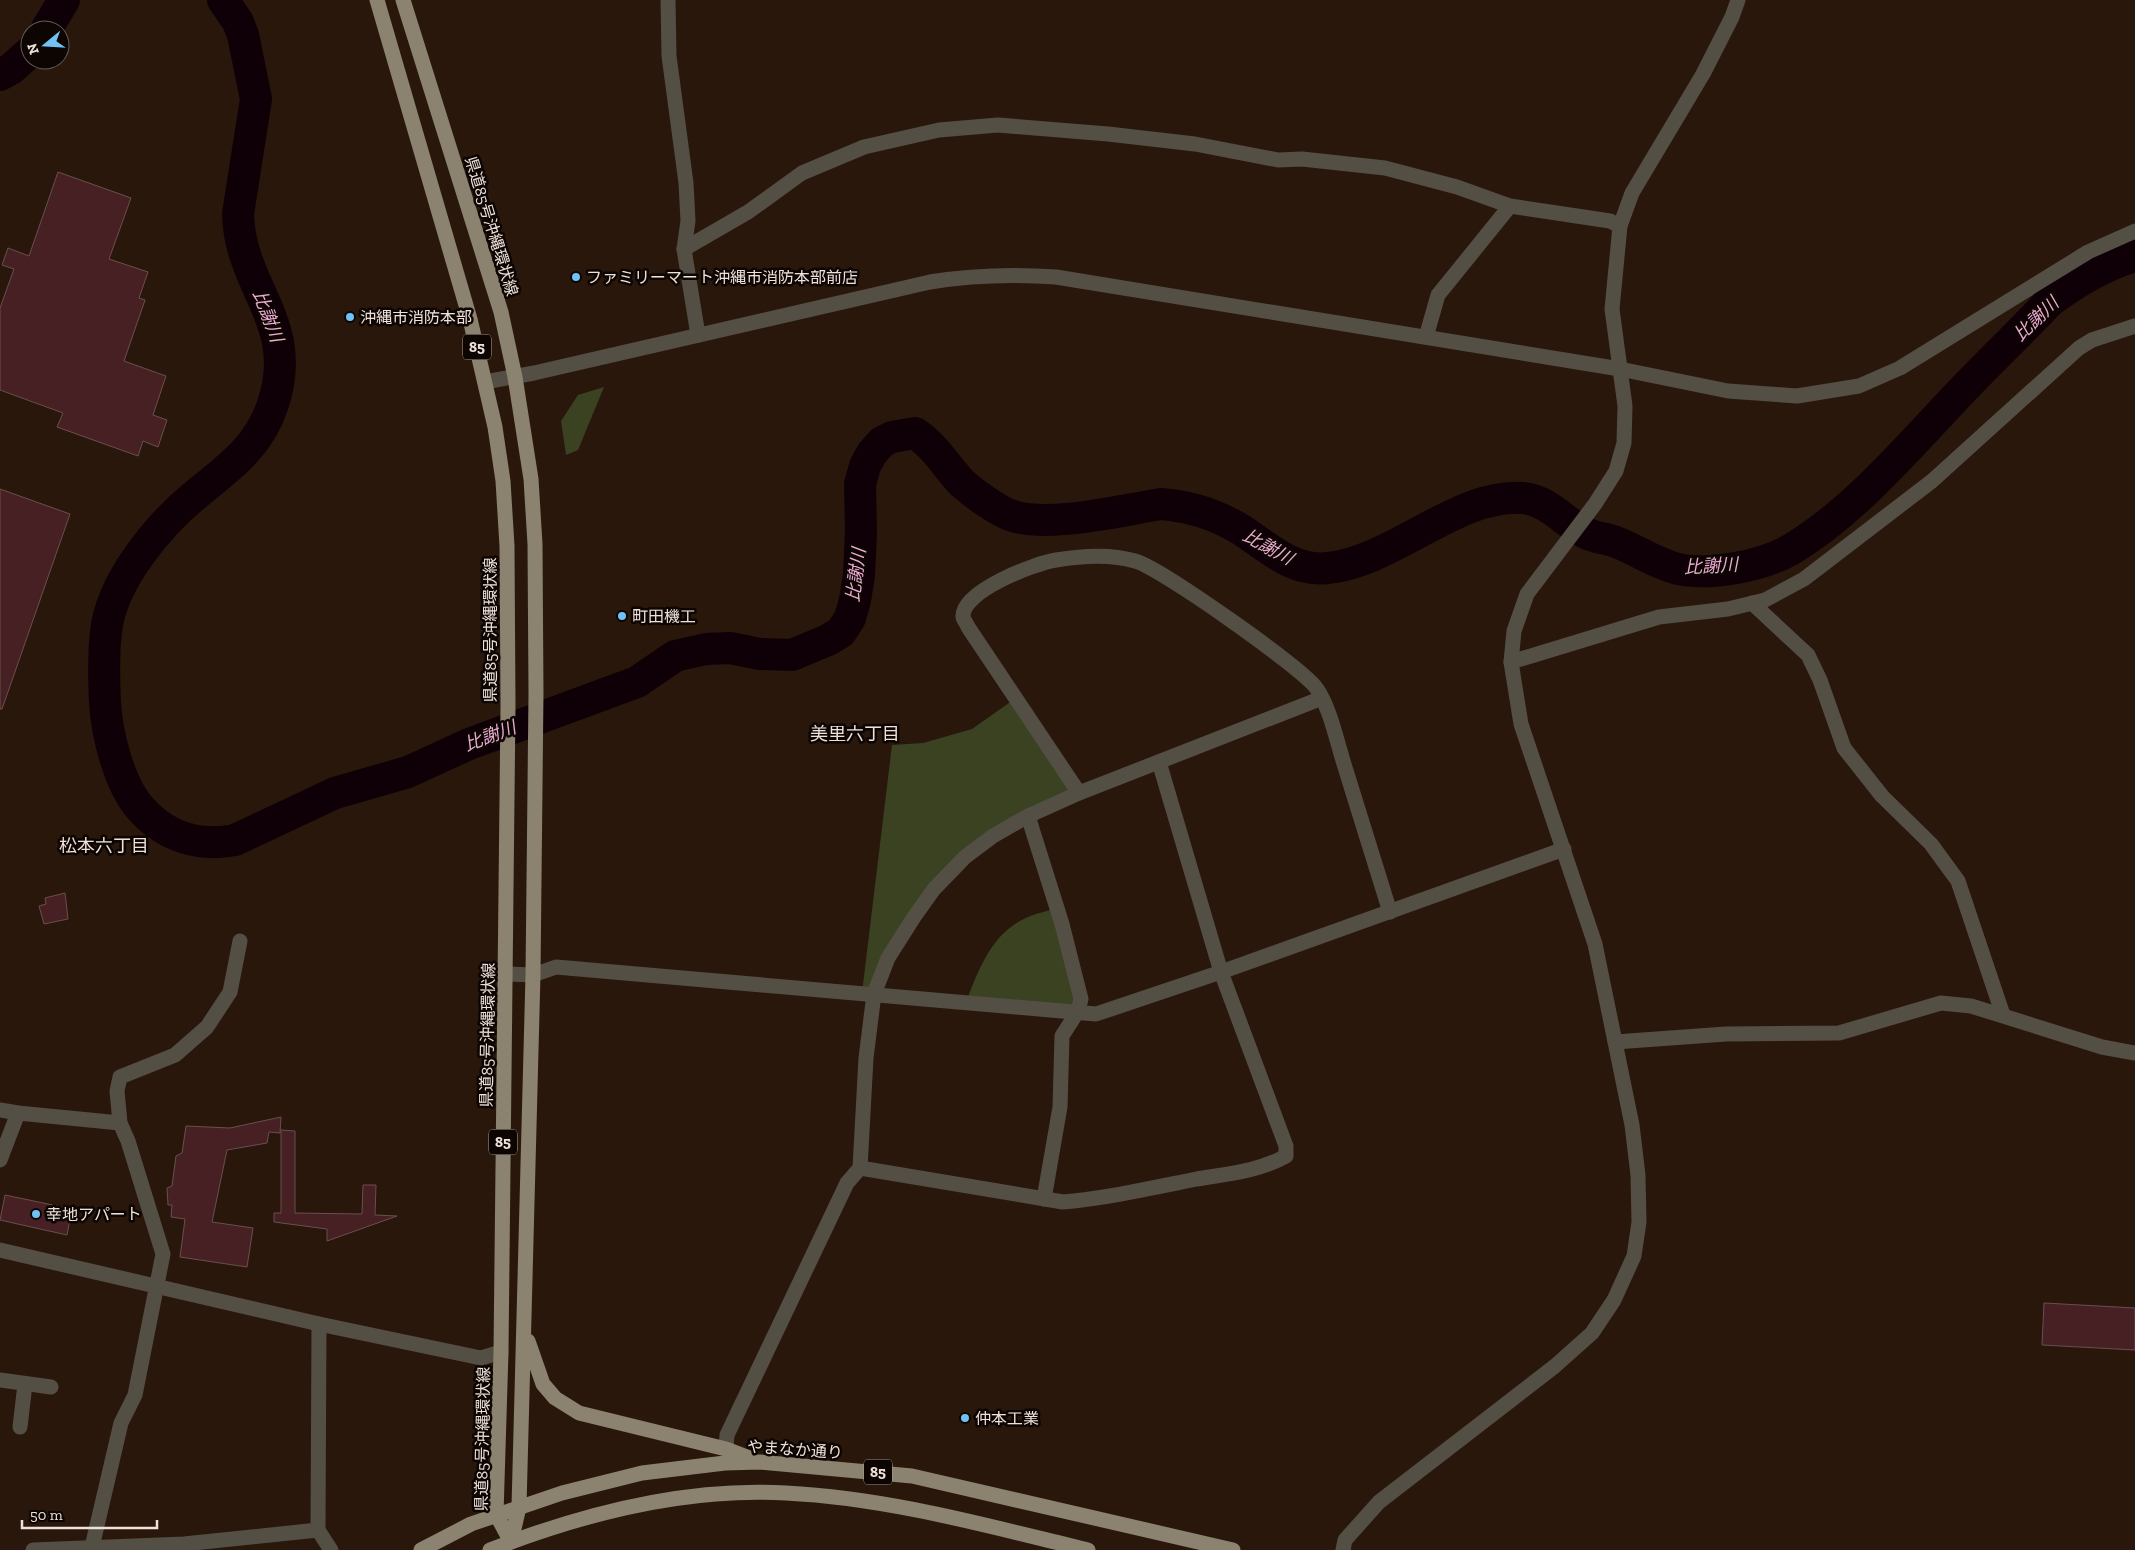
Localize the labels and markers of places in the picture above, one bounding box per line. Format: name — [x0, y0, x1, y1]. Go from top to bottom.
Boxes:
place label: ファミリーマート沖縄市消防本部前店 — [586, 268, 858, 287]
marker: ファミリーマート沖縄市消防本部前店 — [570, 271, 582, 283]
place label: 沖縄市消防本部 — [360, 308, 472, 327]
marker: 沖縄市消防本部 — [344, 311, 356, 323]
place label: 町田機工 — [632, 607, 696, 626]
marker: 町田機工 — [616, 610, 628, 622]
place label: 幸地アパート — [46, 1205, 142, 1224]
marker: 幸地アパート — [30, 1208, 42, 1220]
place label: 仲本工業 — [975, 1409, 1039, 1428]
marker: 仲本工業 — [959, 1412, 971, 1424]

